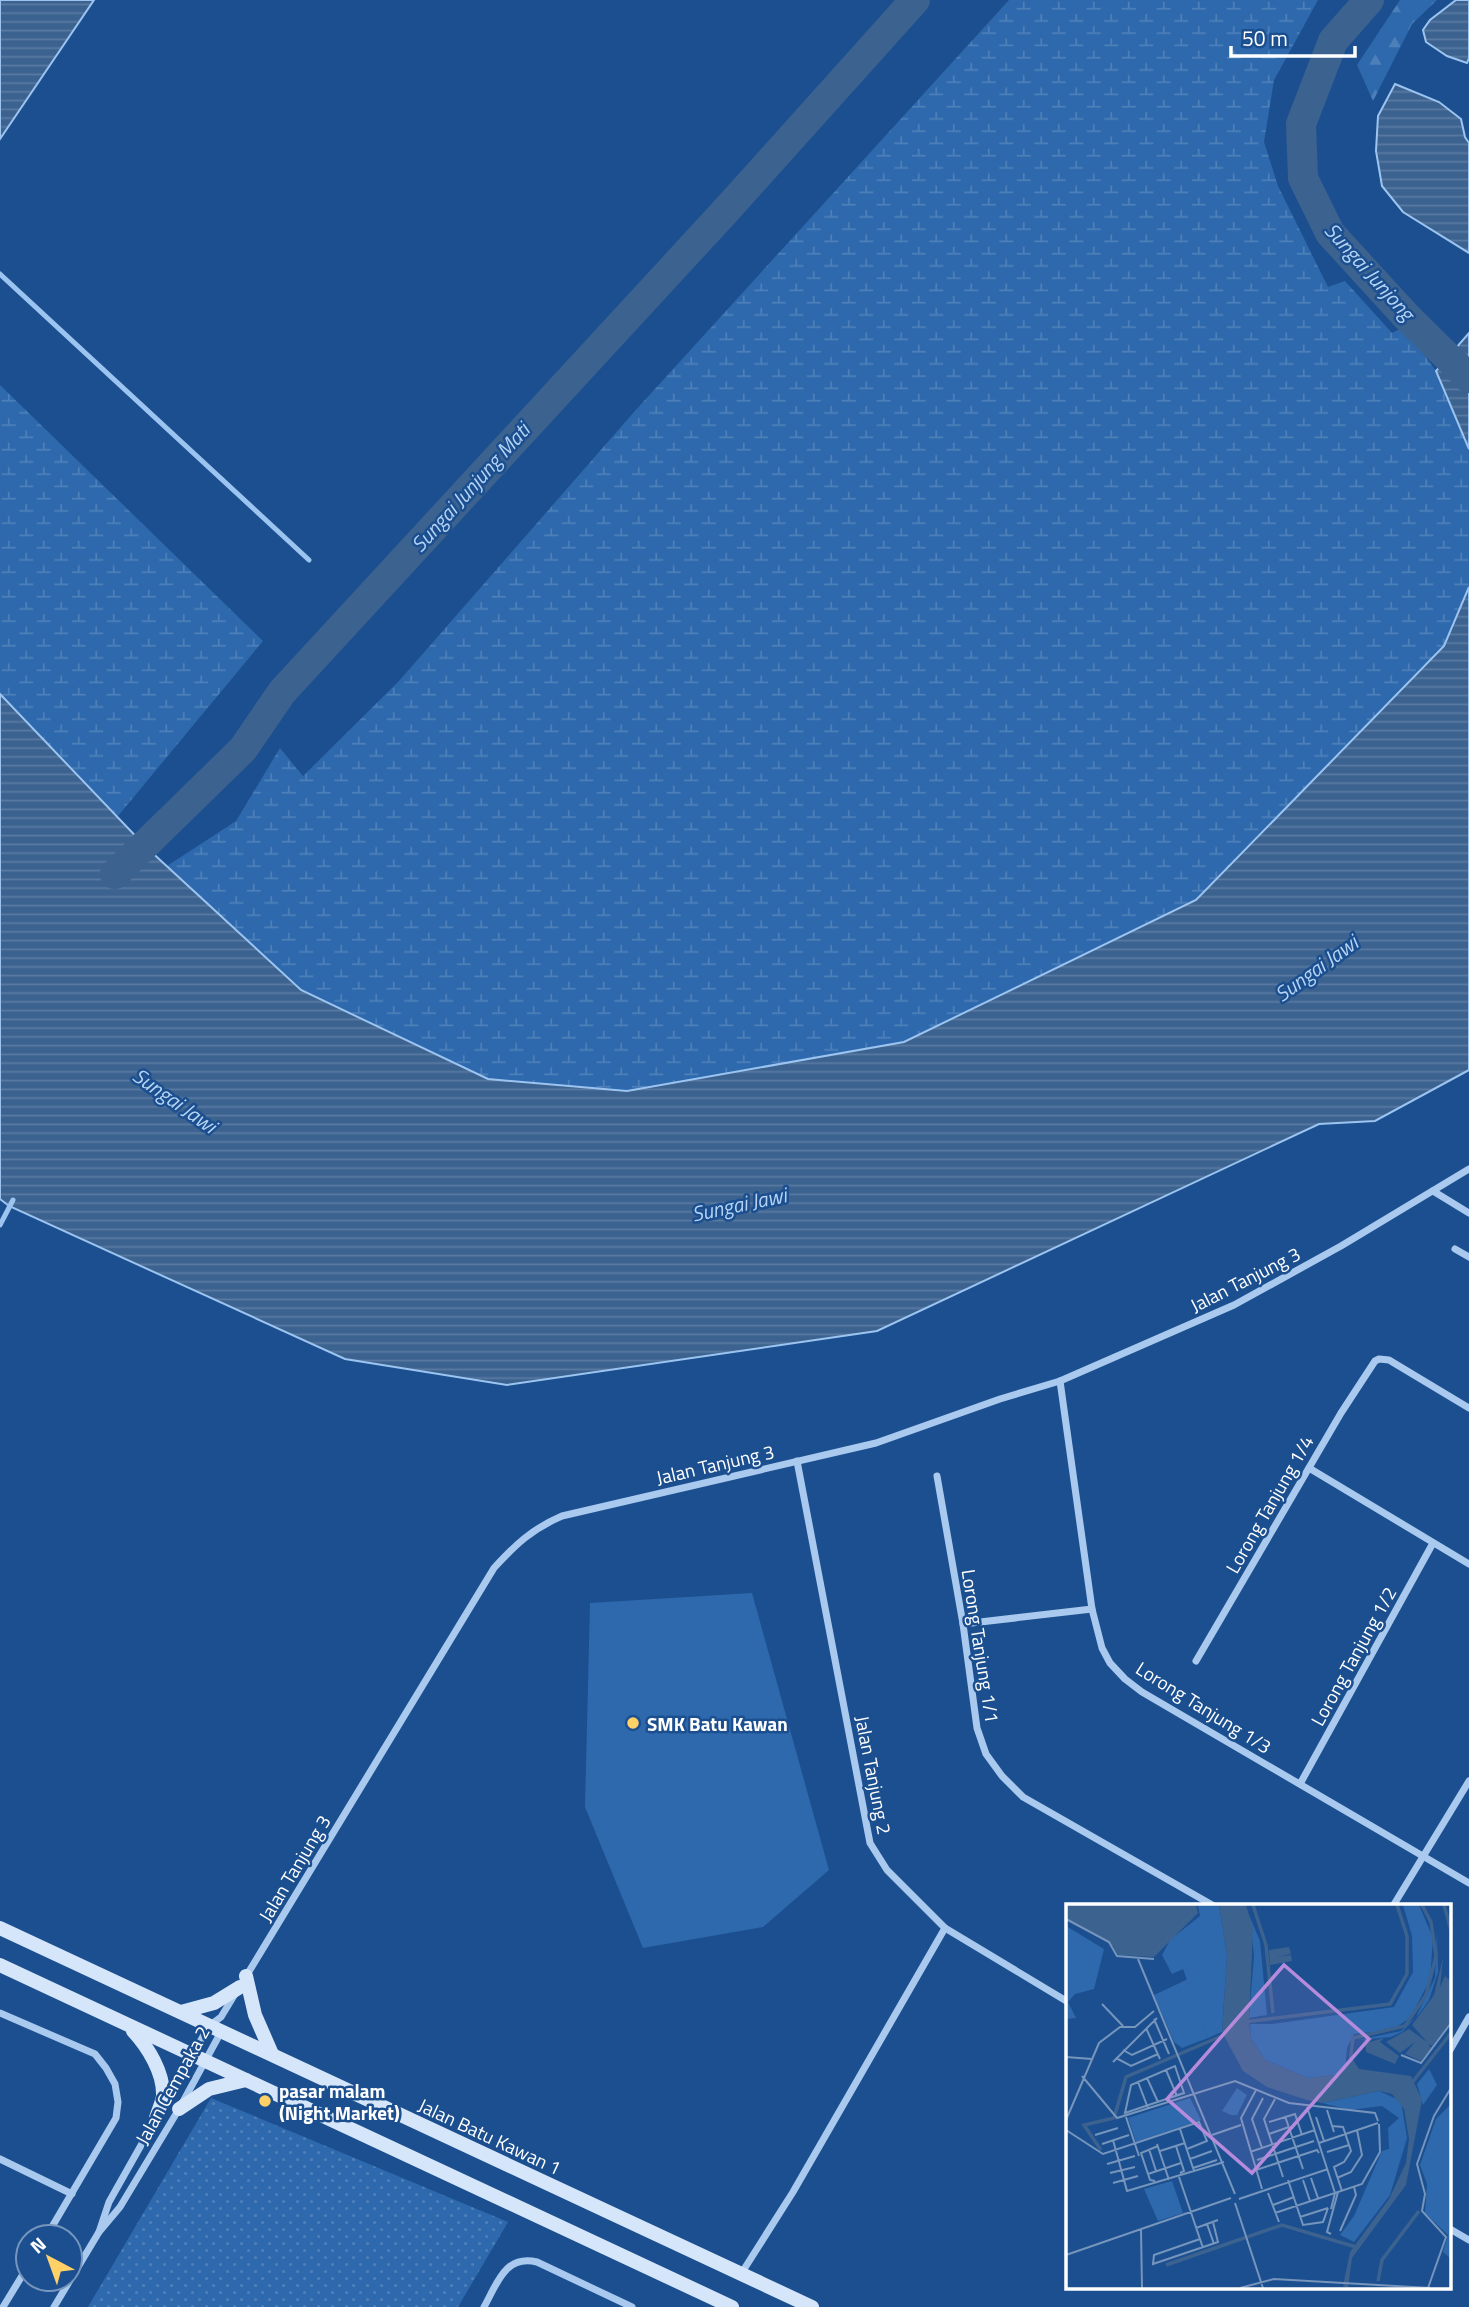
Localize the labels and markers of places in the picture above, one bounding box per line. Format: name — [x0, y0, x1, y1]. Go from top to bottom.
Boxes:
place label: SMK Batu Kawan — [647, 1709, 788, 1738]
marker: SMK Batu Kawan — [625, 1715, 641, 1731]
place label: pasar malam (Night Market) — [279, 2076, 400, 2127]
marker: pasar malam (Night Market) — [257, 2093, 273, 2109]

